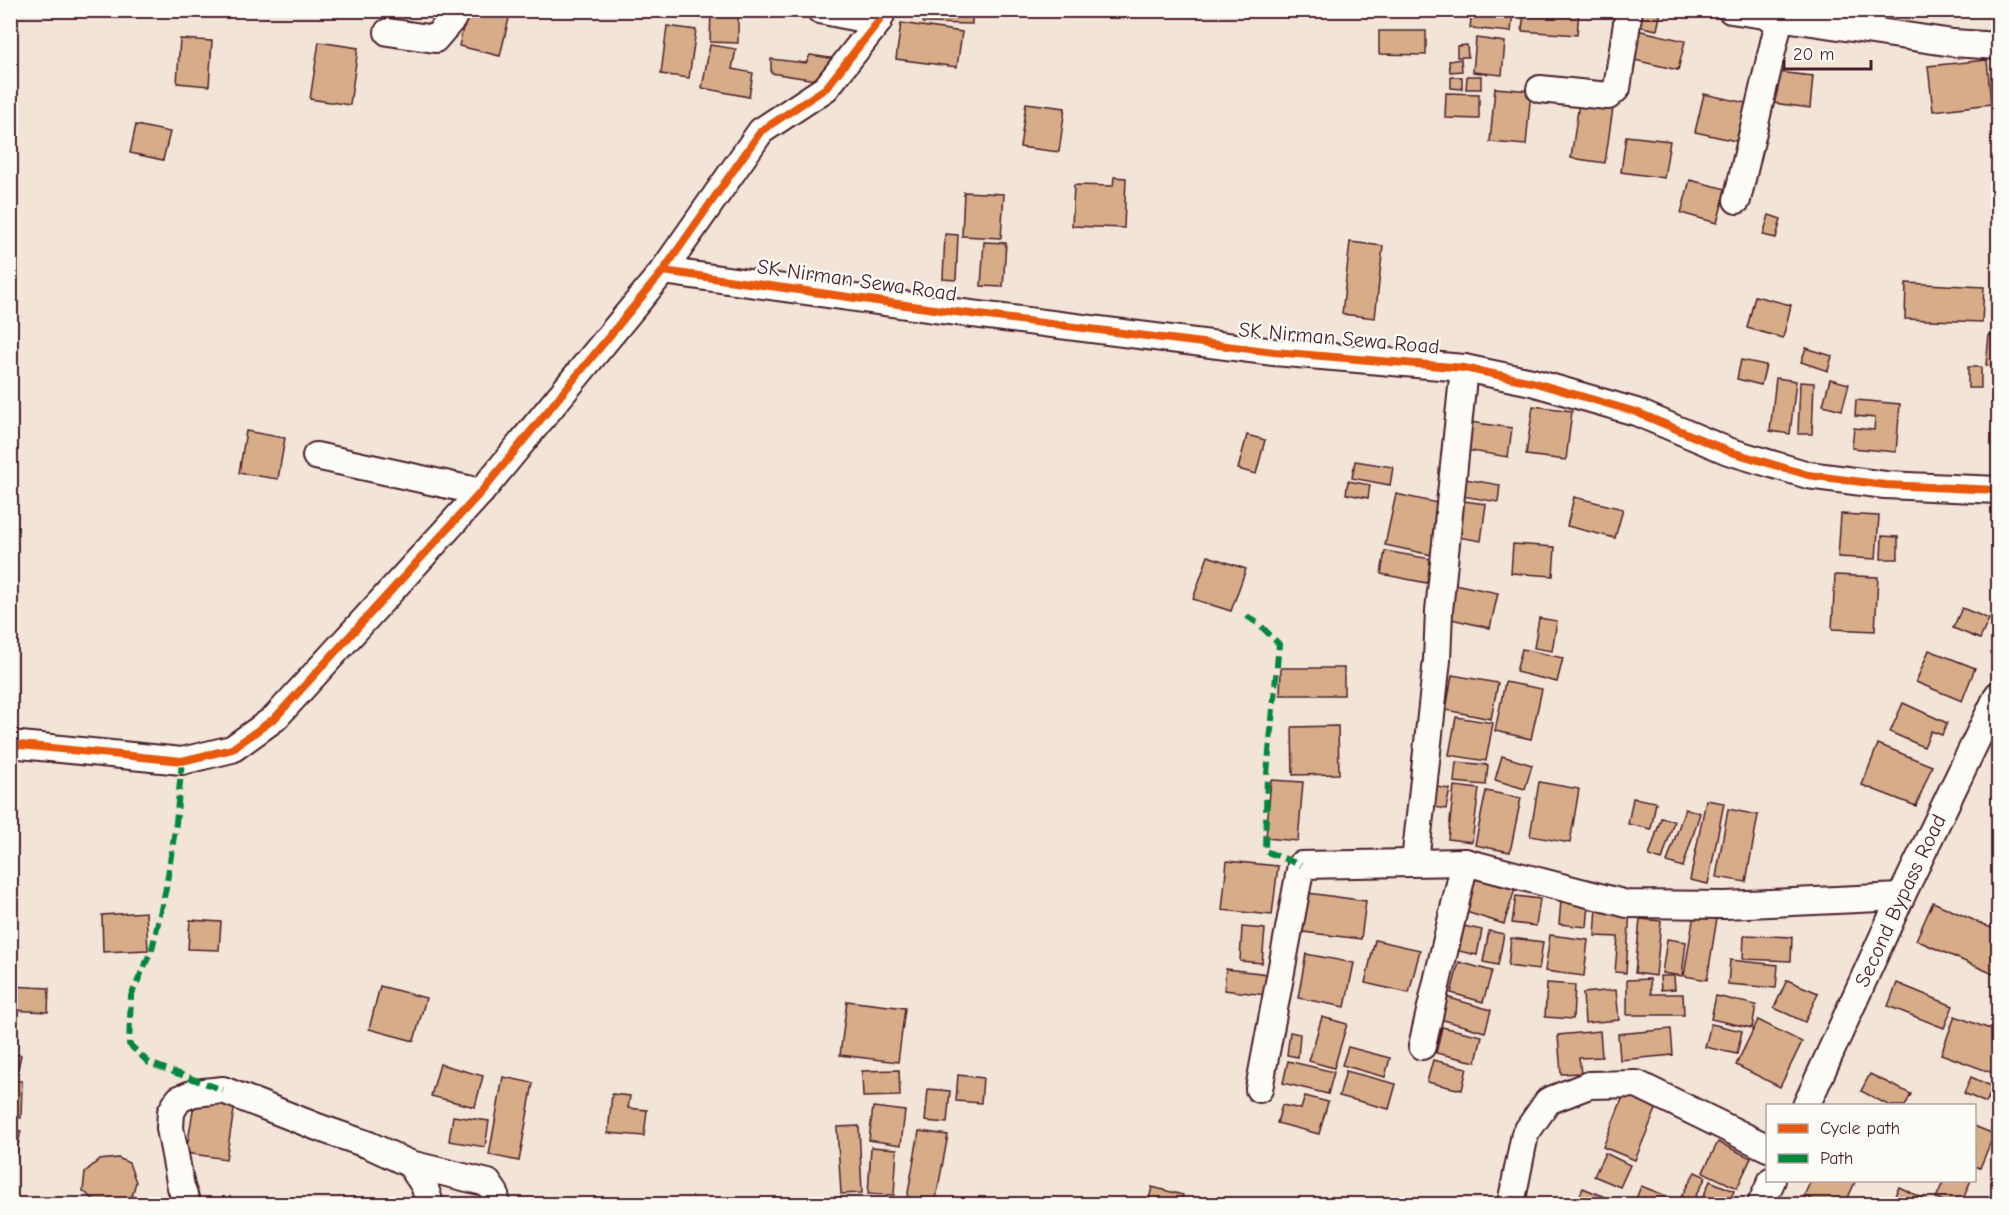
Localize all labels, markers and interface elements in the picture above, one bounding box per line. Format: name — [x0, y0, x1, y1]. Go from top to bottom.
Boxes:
scale bar — [1784, 33, 1871, 71]
text: 20 m — [1793, 44, 1834, 65]
street label: SK Nirman Sewa Road — [756, 254, 958, 306]
street label: SK Nirman Sewa Road — [1238, 317, 1440, 359]
street label: Second Bypass Road — [1850, 811, 1951, 991]
legend — [1766, 1104, 1976, 1182]
text: Cycle path — [1820, 1118, 1900, 1139]
text: Path — [1820, 1148, 1853, 1169]

